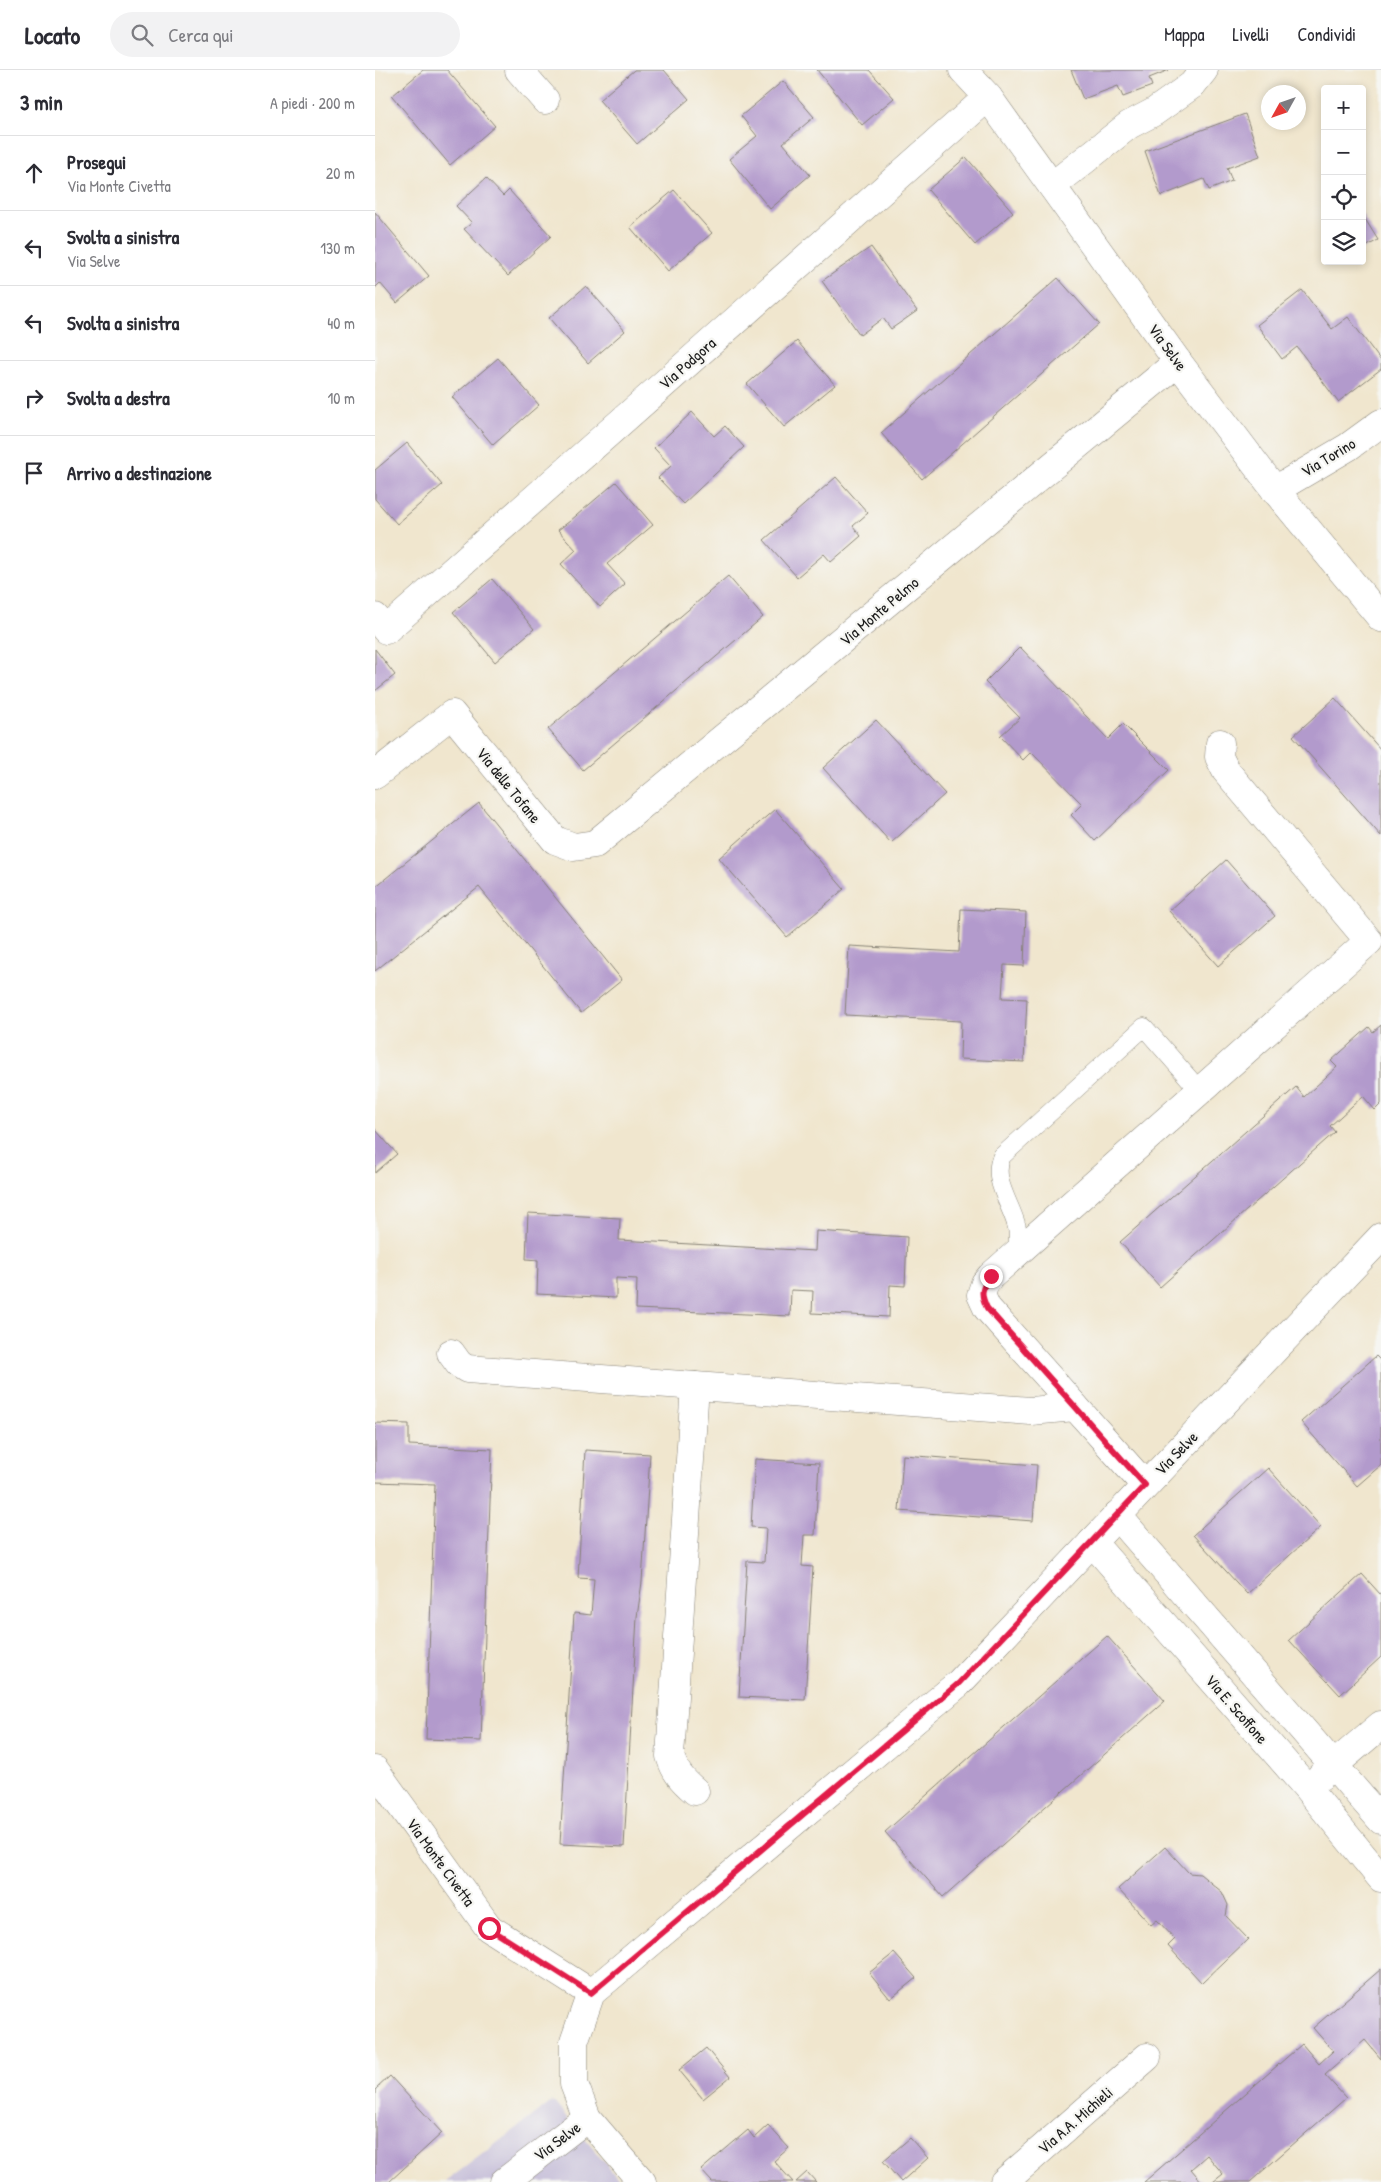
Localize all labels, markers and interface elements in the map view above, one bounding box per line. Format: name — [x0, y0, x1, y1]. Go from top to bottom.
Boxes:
search box — [110, 12, 460, 57]
text: Locato — [25, 19, 80, 51]
icon: search — [128, 21, 156, 49]
text: Cerca qui — [168, 22, 233, 48]
text: Mappa — [1164, 22, 1205, 47]
text: Livelli — [1233, 22, 1269, 47]
text: Condividi — [1297, 22, 1356, 47]
north arrow — [1261, 85, 1306, 130]
map controls — [1321, 85, 1366, 265]
button: + — [1321, 85, 1366, 130]
text: 3 min — [20, 88, 63, 117]
text: A piedi · 200 m — [270, 92, 355, 114]
button: − — [1321, 130, 1366, 175]
text: Prosegui — [67, 149, 126, 175]
icon: ahead — [20, 159, 48, 187]
text: 20 m — [326, 162, 355, 184]
text: Via Monte Civetta — [67, 175, 171, 197]
button: locate — [1321, 175, 1366, 220]
button: layers — [1321, 220, 1366, 265]
text: Svolta a sinistra — [67, 224, 179, 250]
icon: left — [20, 234, 48, 262]
text: 130 m — [320, 237, 355, 259]
text: Via Selve — [67, 250, 120, 272]
icon: left — [20, 309, 48, 337]
text: Svolta a sinistra — [67, 310, 179, 336]
text: 40 m — [327, 312, 355, 334]
street label: Via Selve — [1143, 319, 1193, 376]
street label: Via Podgora — [654, 332, 720, 394]
icon: right — [20, 384, 48, 412]
text: Svolta a destra — [67, 385, 170, 411]
text: 10 m — [327, 387, 355, 409]
street label: Via Torino — [1297, 432, 1360, 482]
icon: arrive — [20, 459, 48, 487]
text: Arrivo a destinazione — [67, 460, 212, 486]
street label: Via Monte Pelmo — [835, 571, 924, 651]
street label: Via delle Tofane — [472, 742, 547, 828]
route end — [980, 1265, 1003, 1288]
street label: Via Selve — [1150, 1426, 1203, 1480]
street label: Via E. Scoffone — [1201, 1670, 1274, 1749]
street label: Via Monte Civetta — [402, 1814, 480, 1910]
route start — [478, 1917, 501, 1940]
street label: Via A.A. Michieli — [1033, 2081, 1117, 2159]
street label: Via Selve — [529, 2116, 585, 2166]

